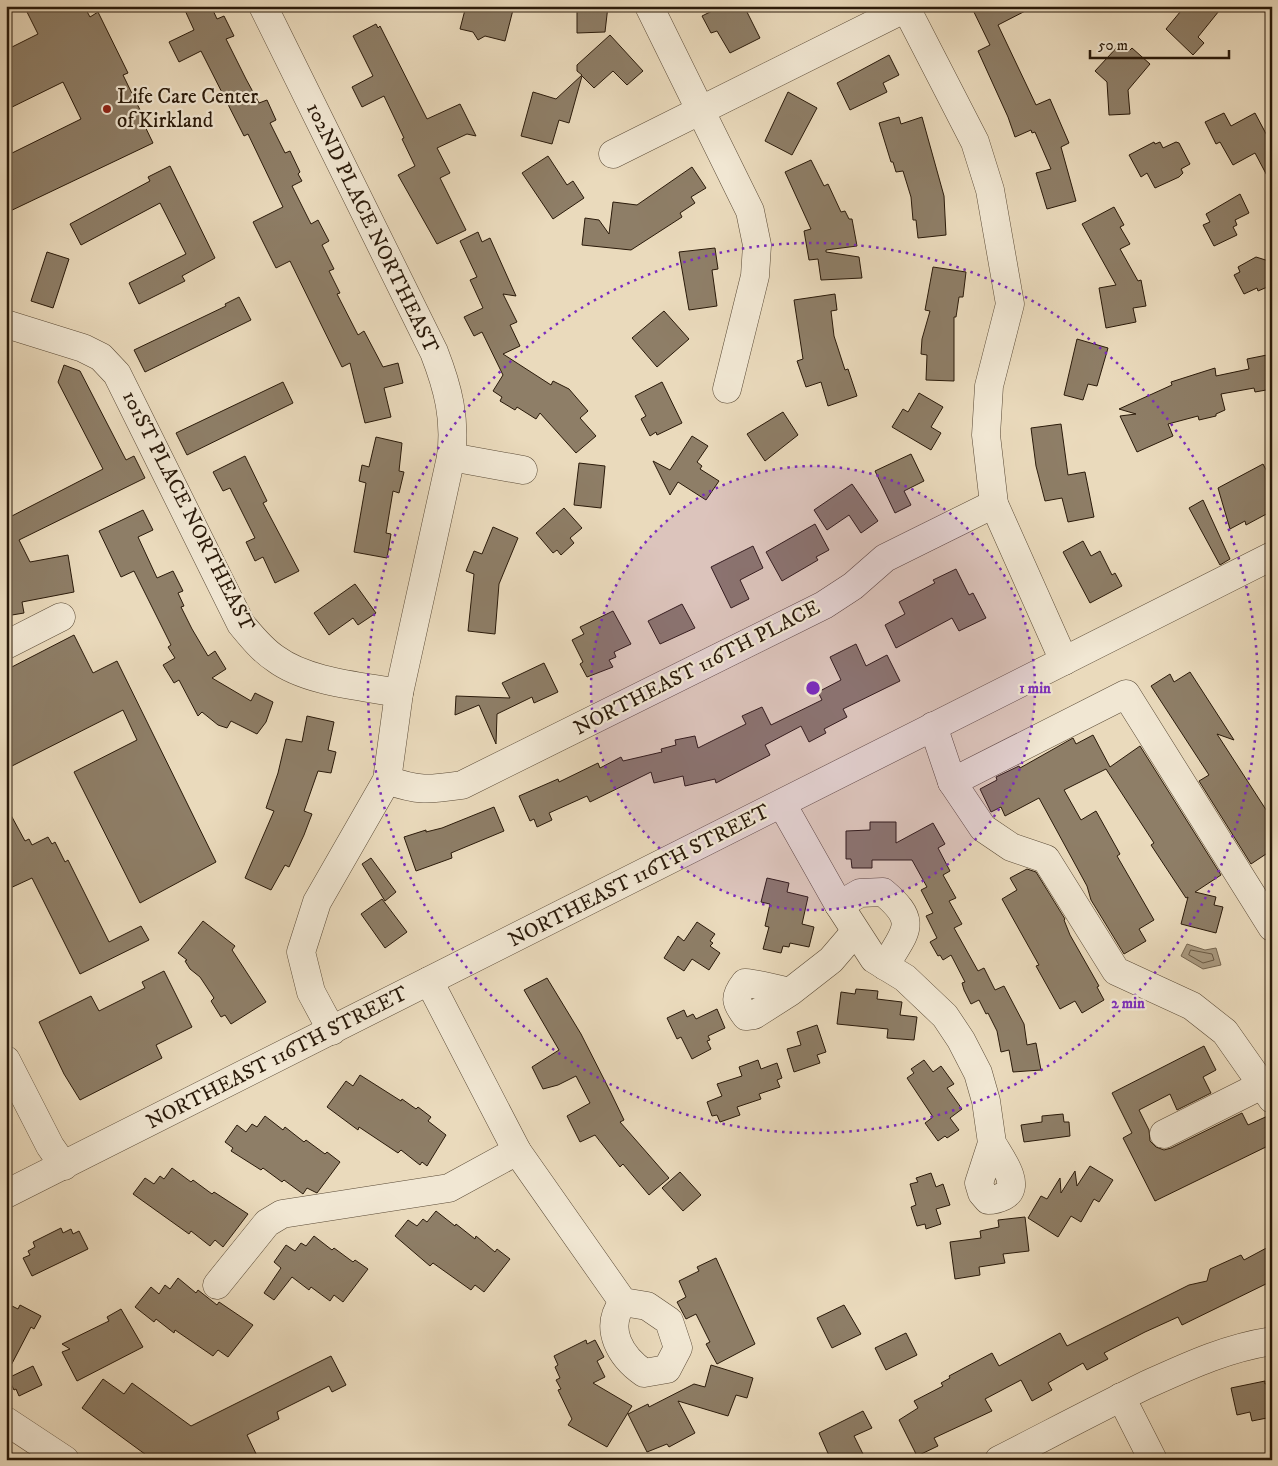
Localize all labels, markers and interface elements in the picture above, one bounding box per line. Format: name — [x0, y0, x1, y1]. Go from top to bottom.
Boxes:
scale bar — [1090, 28, 1229, 60]
text: 50 m — [1098, 36, 1128, 55]
place label: Life Care Center of Kirkland — [117, 84, 258, 134]
street label: 102ND PLACE NORTHEAST — [300, 99, 444, 357]
marker: Life Care Center of Kirkland — [101, 103, 113, 115]
street label: 101ST PLACE NORTHEAST — [116, 386, 260, 636]
street label: NORTHEAST 116TH PLACE — [570, 594, 825, 742]
centre of rings — [804, 679, 822, 697]
text: 1 min — [1019, 679, 1051, 698]
street label: NORTHEAST 116TH STREET — [504, 799, 774, 953]
street label: NORTHEAST 116TH STREET — [142, 981, 412, 1135]
text: 2 min — [1111, 994, 1145, 1013]

